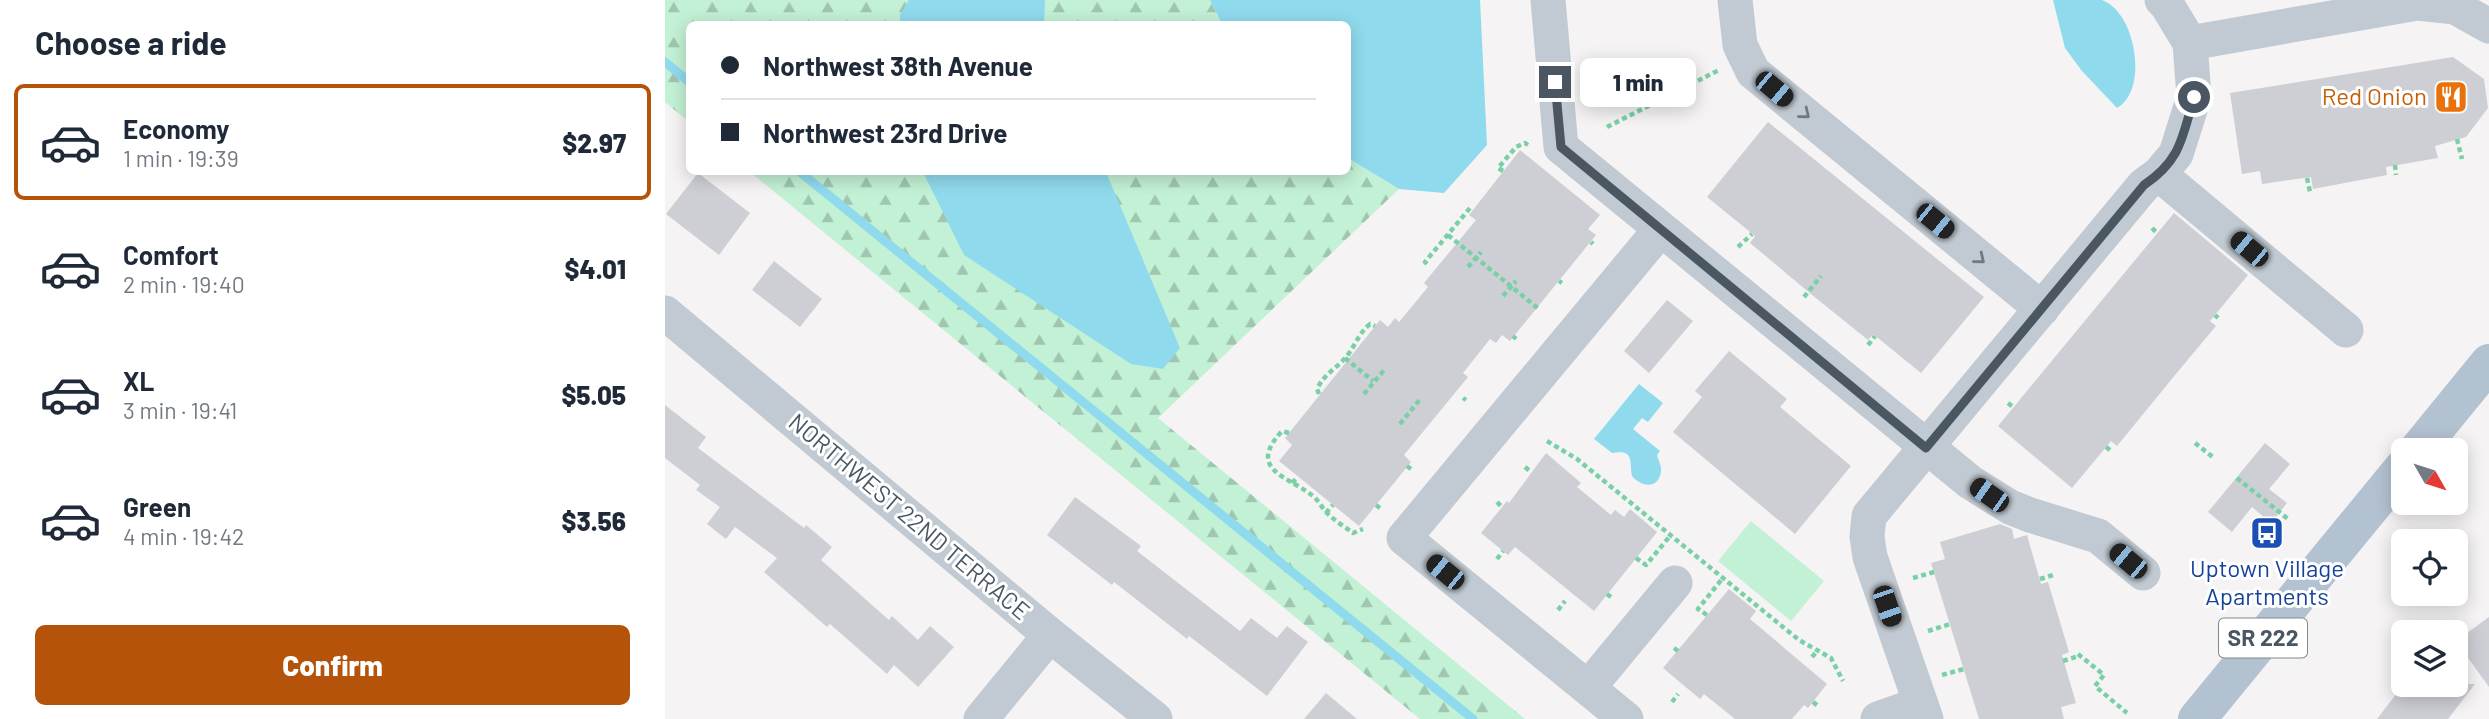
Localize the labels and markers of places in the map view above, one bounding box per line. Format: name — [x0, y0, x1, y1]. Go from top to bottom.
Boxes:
restaurant icon: Red Onion — [2432, 78, 2470, 116]
place label: Red Onion — [2322, 81, 2427, 110]
bus stop icon: Uptown Village Apartments — [2248, 514, 2286, 552]
place label: Uptown Village Apartments — [2190, 553, 2344, 610]

